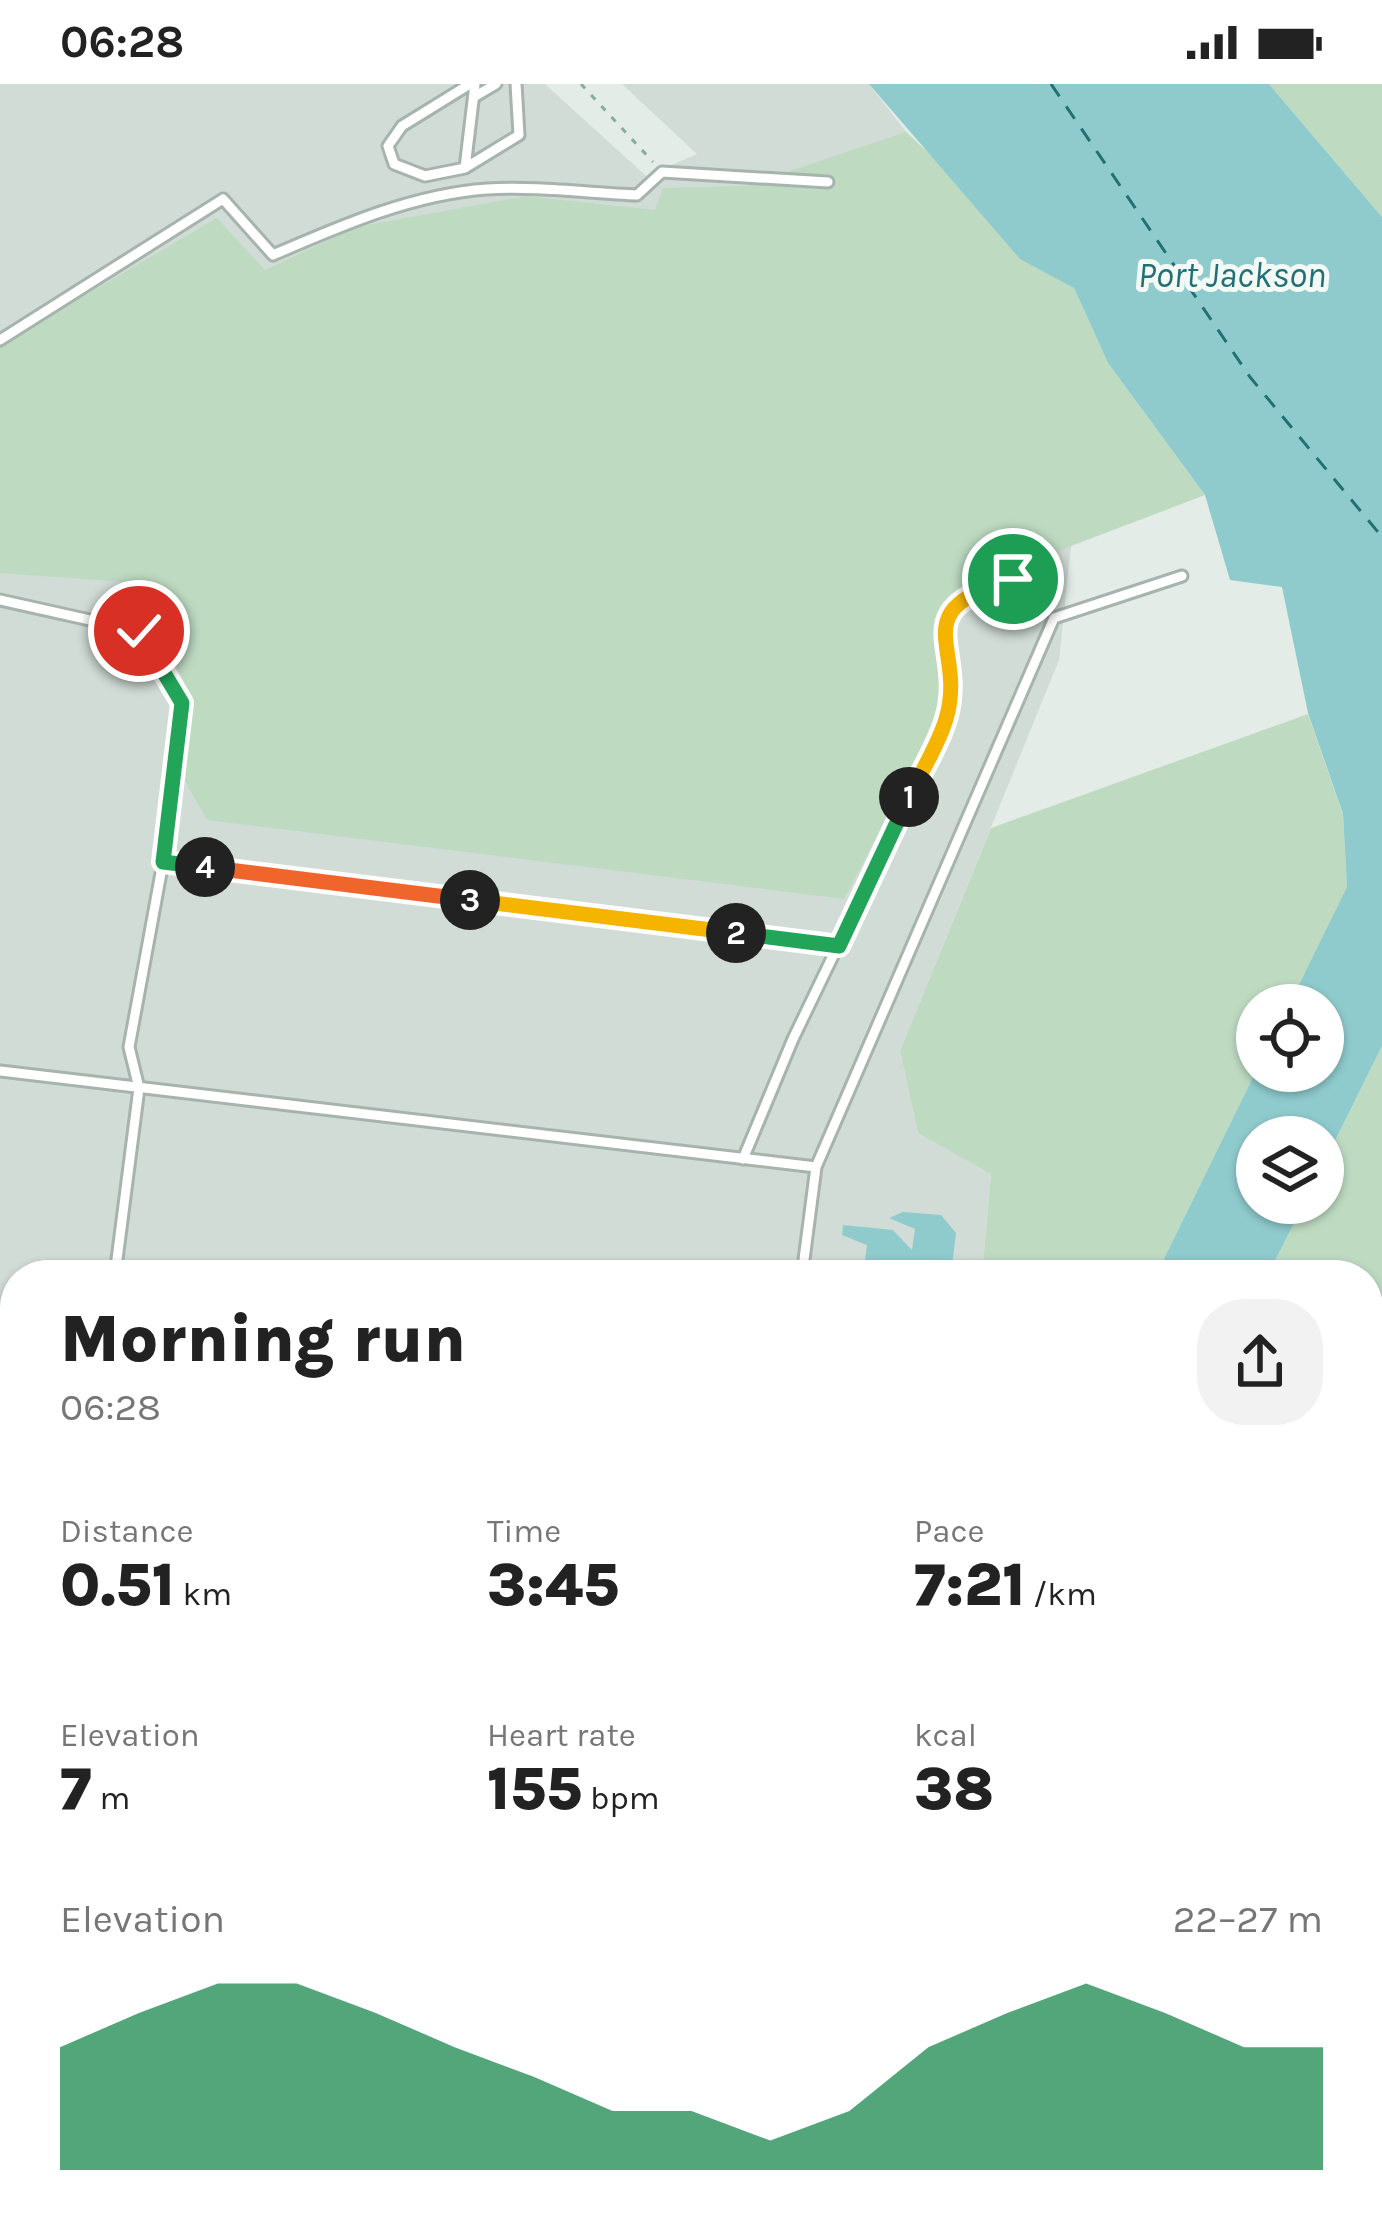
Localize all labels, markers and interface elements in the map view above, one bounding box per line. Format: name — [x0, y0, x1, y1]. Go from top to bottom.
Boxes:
text: 06:28 — [60, 16, 184, 68]
water label: Port Jackson — [1138, 254, 1326, 296]
pin — [962, 528, 1064, 630]
icon: arrive — [980, 546, 1046, 612]
pin — [88, 580, 190, 682]
icon: check — [106, 598, 172, 664]
pin: 1 — [879, 767, 939, 827]
text: 1 — [903, 778, 915, 816]
pin: 4 — [175, 837, 235, 897]
text: 4 — [195, 848, 215, 886]
pin: 3 — [440, 870, 500, 930]
text: 3 — [460, 881, 480, 919]
pin: 2 — [706, 903, 766, 963]
text: 2 — [726, 914, 746, 952]
map controls — [1236, 984, 1344, 1224]
button: locate — [1236, 984, 1344, 1092]
button: layers — [1236, 1116, 1344, 1224]
button: share — [1197, 1299, 1323, 1425]
text: Morning run — [60, 1300, 466, 1378]
text: 06:28 — [60, 1384, 161, 1430]
text: Distance — [60, 1512, 193, 1550]
text: Time — [487, 1512, 561, 1550]
text: Pace — [914, 1512, 984, 1550]
text: 0.51 — [60, 1550, 175, 1620]
text: 3:45 — [487, 1550, 619, 1620]
text: 7:21 — [914, 1550, 1025, 1620]
text: km — [175, 1575, 232, 1613]
text: /km — [1025, 1575, 1097, 1613]
text: Elevation — [60, 1716, 200, 1754]
text: Heart rate — [487, 1716, 636, 1754]
text: kcal — [914, 1716, 977, 1754]
text: 7 — [60, 1754, 92, 1824]
text: 155 — [487, 1754, 582, 1824]
text: 38 — [914, 1754, 994, 1824]
text: m — [92, 1779, 130, 1817]
text: bpm — [582, 1779, 660, 1817]
text: Elevation — [60, 1896, 225, 1942]
text: 22–27 m — [1173, 1896, 1323, 1942]

